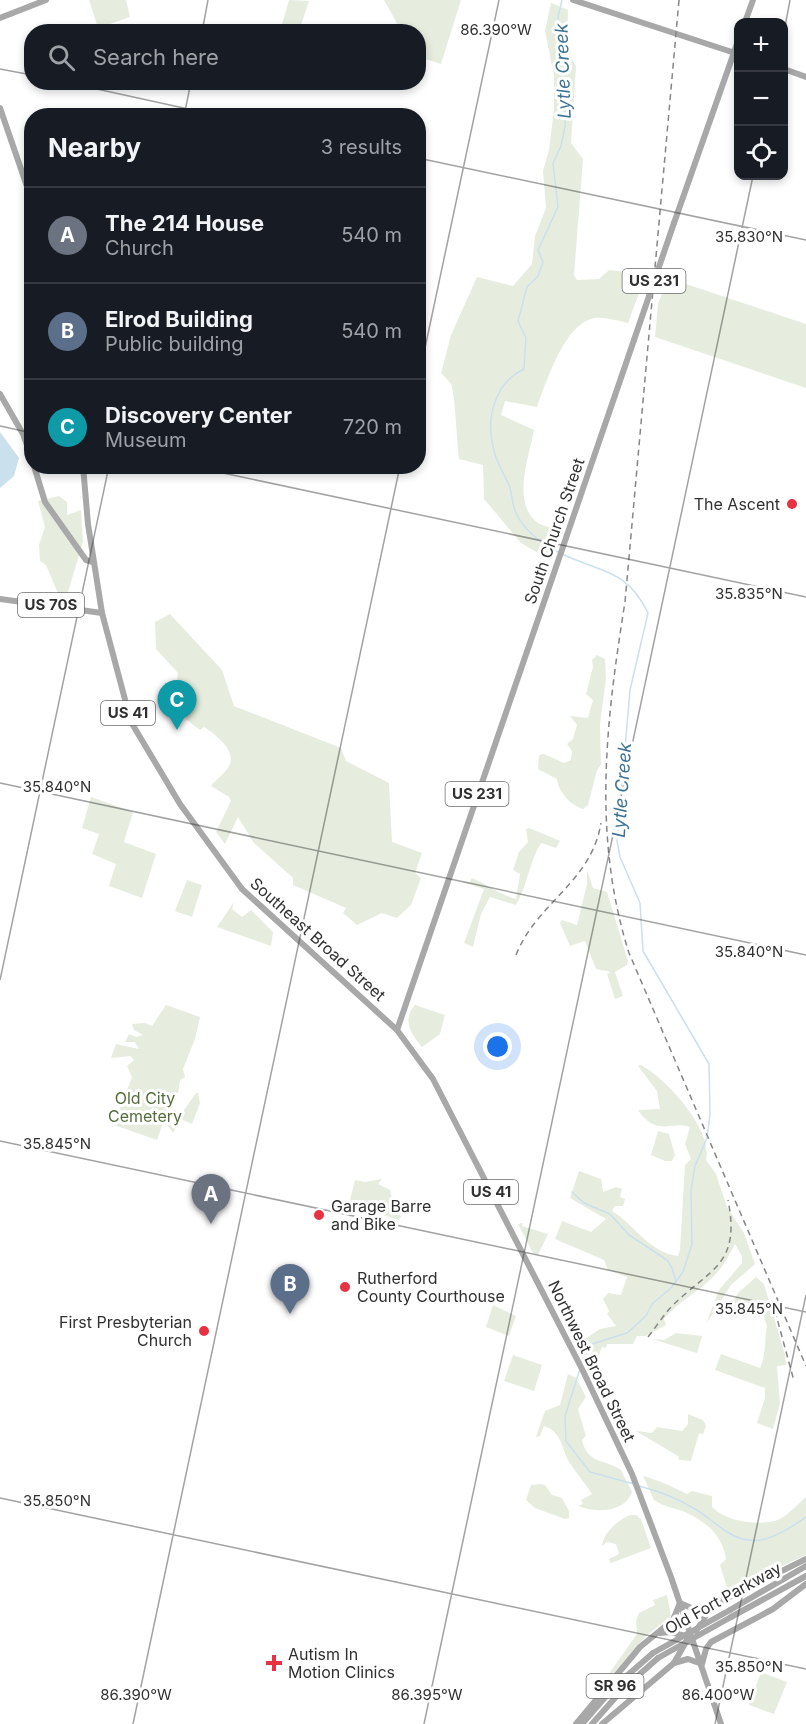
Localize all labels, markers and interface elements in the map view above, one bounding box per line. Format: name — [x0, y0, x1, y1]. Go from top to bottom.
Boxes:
map controls — [734, 18, 788, 180]
button: + — [734, 18, 788, 72]
text: 86.390°W — [460, 20, 532, 39]
water label: Lytle Creek — [550, 22, 575, 119]
search box — [24, 24, 426, 90]
icon: search — [45, 41, 78, 74]
text: Search here — [93, 44, 219, 70]
button: − — [734, 72, 788, 126]
button: locate — [734, 126, 788, 180]
text: Nearby — [48, 132, 141, 163]
text: 3 results — [321, 135, 402, 159]
text: The 214 House — [105, 210, 264, 236]
text: A — [60, 223, 75, 247]
text: 540 m — [341, 223, 402, 247]
text: 35.830°N — [715, 227, 783, 246]
text: Church — [105, 236, 174, 260]
road number: US 231 — [622, 269, 686, 293]
text: Elrod Building — [105, 306, 253, 332]
text: B — [61, 319, 74, 343]
text: 540 m — [341, 319, 402, 343]
text: Public building — [105, 332, 244, 356]
text: Discovery Center — [105, 402, 292, 428]
text: C — [60, 415, 75, 439]
text: 720 m — [343, 415, 402, 439]
text: Museum — [105, 428, 186, 452]
street label: South Church Street — [520, 455, 588, 607]
place label: The Ascent — [694, 494, 780, 514]
marker: The Ascent — [785, 497, 799, 511]
text: 35.835°N — [715, 584, 783, 603]
road number: US 70S — [18, 593, 84, 617]
pin: C — [158, 680, 196, 730]
road number: US 41 — [101, 701, 155, 725]
water label: Lytle Creek — [608, 741, 635, 838]
text: 35.840°N — [23, 777, 91, 796]
road number: US 231 — [446, 782, 508, 806]
street label: Southeast Broad Street — [246, 873, 390, 1005]
text: 35.840°N — [715, 942, 783, 961]
your location — [483, 1032, 512, 1061]
park label: Old City Cemetery — [108, 1088, 182, 1126]
text: 35.845°N — [23, 1134, 91, 1153]
pin: A — [192, 1174, 230, 1224]
road number: US 41 — [464, 1180, 518, 1204]
place label: Garage Barre and Bike — [331, 1196, 431, 1234]
marker: Garage Barre and Bike — [312, 1208, 326, 1222]
pin: B — [270, 1264, 310, 1314]
place label: Rutherford County Courthouse — [357, 1268, 505, 1306]
street label: Northwest Broad Street — [544, 1277, 640, 1445]
marker: Rutherford County Courthouse — [338, 1280, 352, 1294]
text: 35.845°N — [715, 1299, 783, 1318]
place label: First Presbyterian Church — [59, 1312, 192, 1350]
marker: First Presbyterian Church — [197, 1324, 211, 1338]
text: 35.850°N — [23, 1491, 91, 1510]
street label: Old Fort Parkway — [661, 1558, 785, 1638]
place label: Autism In Motion Clinics — [288, 1644, 395, 1682]
marker: Autism In Motion Clinics — [265, 1654, 283, 1672]
text: 35.850°N — [715, 1657, 783, 1676]
road number: SR 96 — [586, 1674, 644, 1698]
text: 86.390°W — [100, 1685, 172, 1704]
text: 86.395°W — [391, 1685, 463, 1704]
text: 86.400°W — [682, 1685, 755, 1704]

